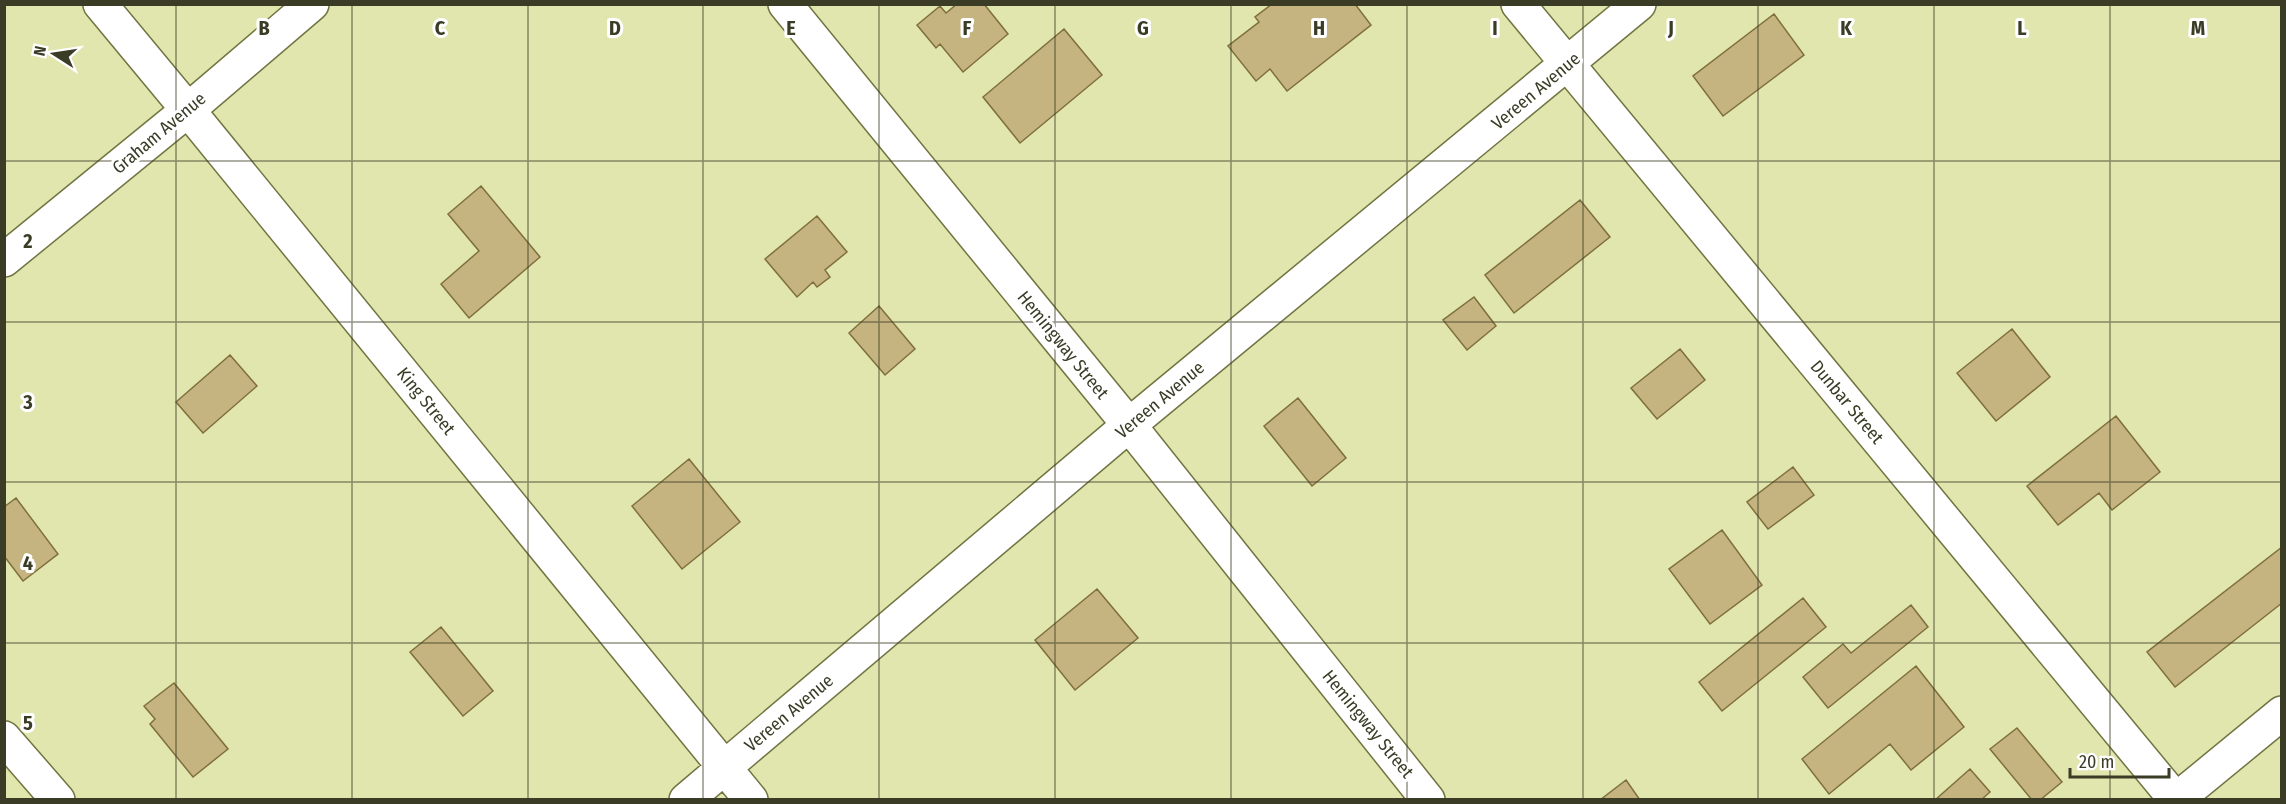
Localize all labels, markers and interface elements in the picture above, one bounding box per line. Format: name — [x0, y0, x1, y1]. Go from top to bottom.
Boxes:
text: B — [258, 16, 270, 40]
text: C — [435, 16, 446, 40]
text: D — [609, 16, 621, 40]
text: E — [786, 16, 796, 40]
text: F — [963, 16, 972, 40]
text: G — [1137, 16, 1149, 40]
text: H — [1313, 16, 1325, 40]
text: I — [1492, 16, 1498, 40]
text: J — [1667, 16, 1674, 40]
text: K — [1840, 16, 1852, 40]
text: L — [2017, 16, 2027, 40]
text: M — [2191, 16, 2205, 40]
north arrow — [24, 24, 84, 84]
text: N — [30, 44, 50, 58]
street label: Vereen Avenue — [1487, 47, 1585, 134]
street label: Graham Avenue — [108, 87, 210, 178]
text: 2 — [22, 229, 33, 253]
street label: Hemingway Street — [1013, 286, 1113, 404]
street label: Vereen Avenue — [1111, 356, 1209, 443]
street label: Dunbar Street — [1806, 356, 1888, 448]
street label: King Street — [392, 363, 460, 439]
text: 3 — [22, 390, 33, 414]
text: 4 — [23, 551, 33, 575]
street label: Hemingway Street — [1318, 665, 1418, 783]
street label: Vereen Avenue — [740, 669, 838, 756]
text: 5 — [23, 711, 33, 735]
scale bar — [2070, 741, 2169, 779]
text: 20 m — [2079, 751, 2114, 773]

